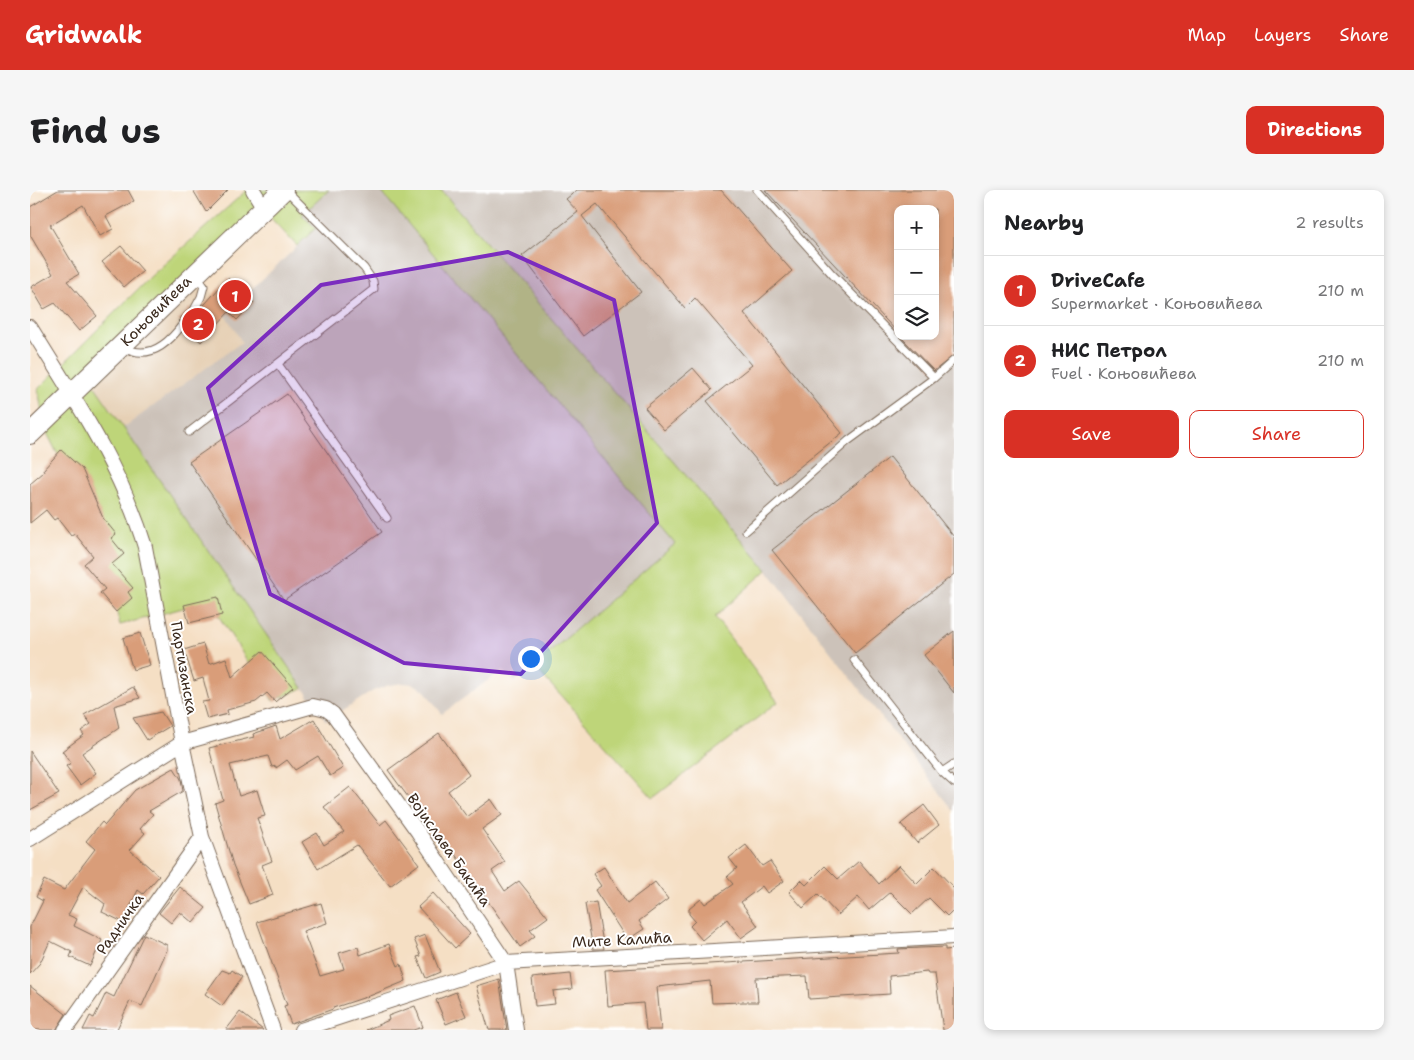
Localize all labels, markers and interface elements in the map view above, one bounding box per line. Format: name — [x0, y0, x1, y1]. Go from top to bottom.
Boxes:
text: Gridwalk — [25, 19, 142, 51]
text: Map — [1188, 23, 1226, 47]
text: Layers — [1254, 23, 1311, 47]
text: Share — [1339, 23, 1389, 47]
button: Directions — [1246, 106, 1384, 154]
text: Find us — [30, 107, 161, 154]
map controls — [894, 205, 939, 340]
button: + — [894, 205, 939, 250]
text: Nearby — [1004, 209, 1084, 237]
text: 2 results — [1295, 212, 1364, 233]
button: − — [894, 250, 939, 295]
text: DriveCafe — [1051, 268, 1145, 293]
street label: Коњовићева — [116, 271, 196, 351]
pin: 1 — [219, 277, 251, 315]
text: 1 — [1016, 280, 1024, 301]
text: 210 m — [1317, 280, 1364, 301]
text: Supermarket · Коњовићева — [1051, 293, 1263, 314]
button: layers — [894, 295, 939, 340]
pin: 2 — [182, 305, 214, 343]
text: НИС Петрол — [1051, 338, 1167, 363]
text: 2 — [1014, 350, 1026, 371]
text: 210 m — [1317, 350, 1364, 371]
text: Fuel · Коњовићева — [1051, 363, 1196, 384]
button: Save — [1004, 410, 1179, 458]
button: Share — [1189, 410, 1364, 458]
street label: Партизанска — [166, 620, 202, 717]
your location — [518, 646, 544, 672]
street label: Војислава Бакића — [402, 789, 496, 911]
street label: Радничка — [92, 889, 149, 959]
street label: Мите Калића — [572, 927, 673, 953]

